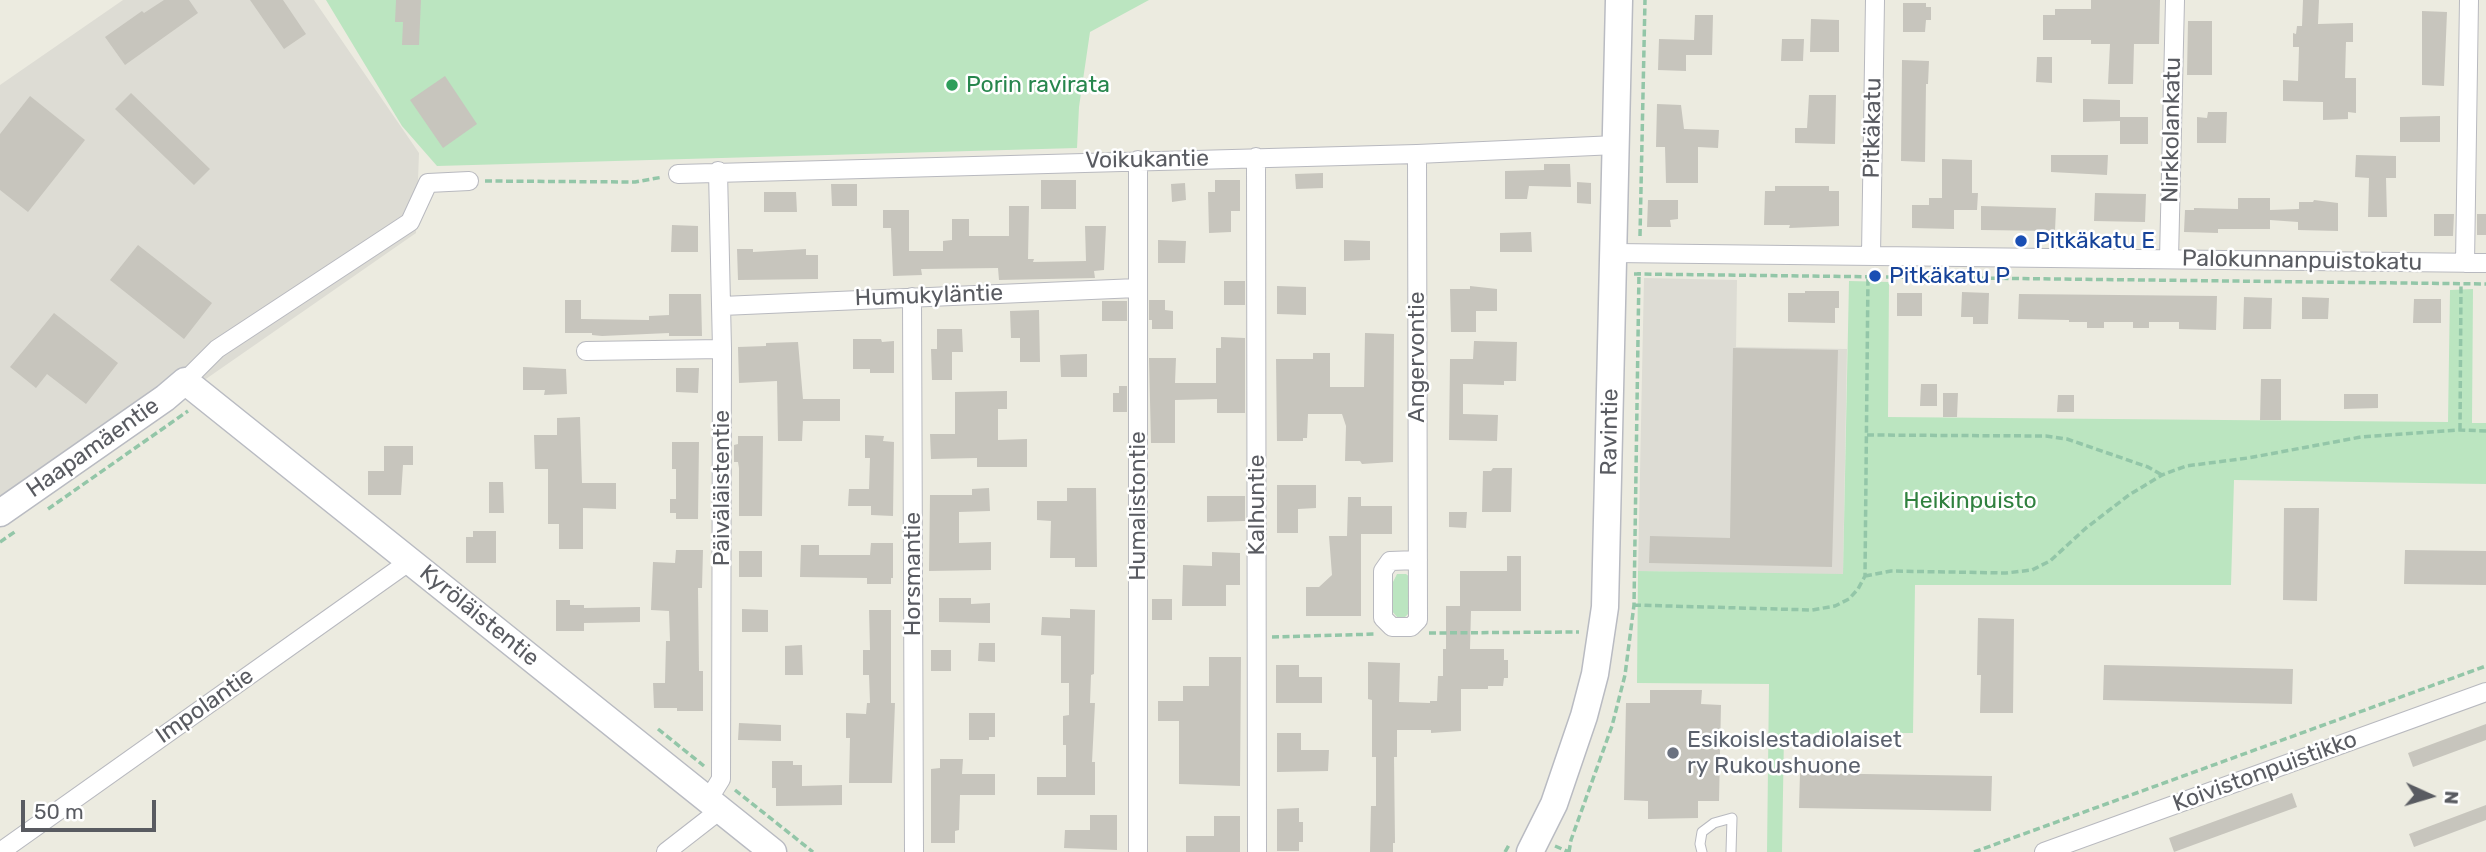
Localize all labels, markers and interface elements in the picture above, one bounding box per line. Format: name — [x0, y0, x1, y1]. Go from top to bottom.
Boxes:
street label: Nirkkolankatu — [2157, 57, 2187, 203]
place label: Porin ravirata — [966, 71, 1110, 99]
marker: Porin ravirata — [944, 77, 960, 93]
street label: Pitkäkatu — [1858, 77, 1888, 179]
street label: Voikukantie — [1085, 145, 1209, 175]
place label: Pitkäkatu E — [2035, 227, 2155, 255]
marker: Pitkäkatu E — [2013, 233, 2029, 249]
street label: Palokunnanpuistokatu — [2182, 245, 2422, 277]
place label: Pitkäkatu P — [1889, 262, 2010, 290]
marker: Pitkäkatu P — [1867, 268, 1883, 284]
street label: Humukyläntie — [854, 280, 1004, 312]
street label: Angervontie — [1403, 291, 1431, 423]
street label: Ravintie — [1595, 388, 1625, 476]
street label: Haapamäentie — [21, 392, 165, 504]
street label: Päiväläistentie — [708, 410, 736, 566]
street label: Humalistontie — [1124, 431, 1152, 581]
street label: Kalhuntie — [1243, 454, 1271, 556]
park label: Heikinpuisto — [1903, 487, 2037, 515]
street label: Horsmantie — [899, 512, 927, 636]
street label: Kyröläistentie — [414, 559, 544, 673]
street label: Impolantie — [151, 662, 259, 750]
place label: Esikoislestadiolaiset ry Rukoushuone — [1687, 726, 1902, 780]
street label: Koivistonpuistikko — [2169, 726, 2361, 818]
marker: Esikoislestadiolaiset ry Rukoushuone — [1665, 745, 1681, 761]
north arrow — [2395, 761, 2465, 831]
scale bar — [24, 786, 159, 830]
text: N — [2439, 790, 2463, 805]
text: 50 m — [34, 799, 84, 824]

